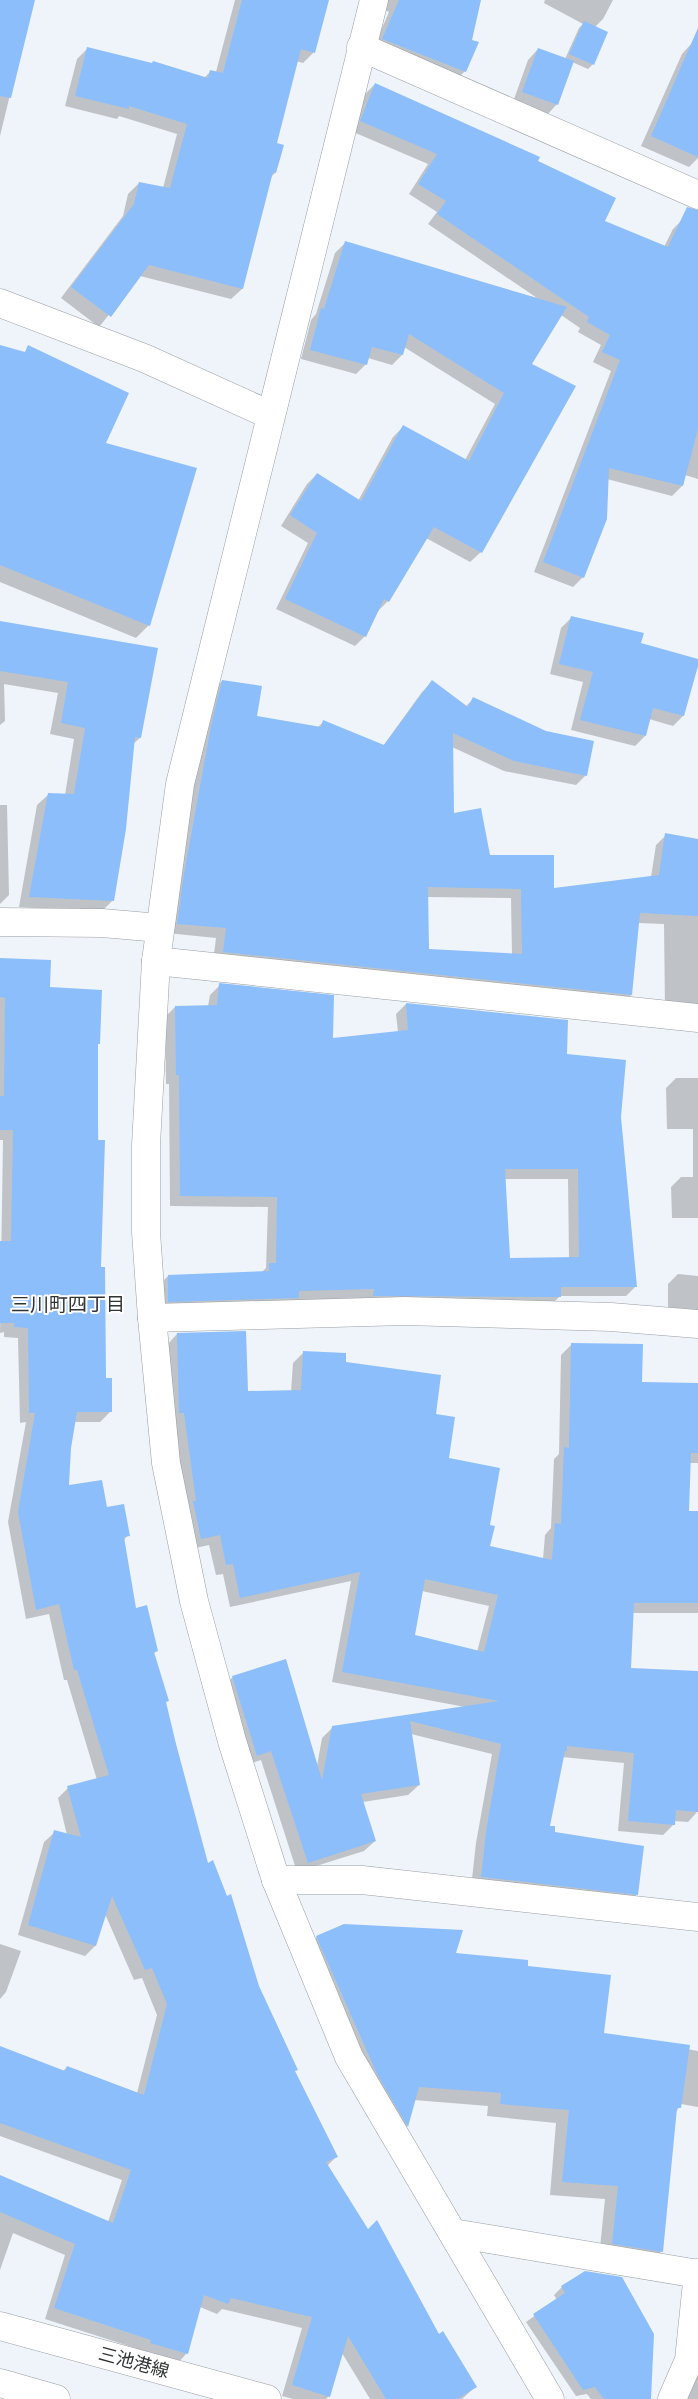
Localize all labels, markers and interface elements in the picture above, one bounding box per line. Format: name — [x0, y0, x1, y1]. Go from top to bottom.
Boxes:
district label: 三川町四丁目 — [11, 1293, 125, 1315]
street label: 三池港線 — [97, 2343, 171, 2381]

